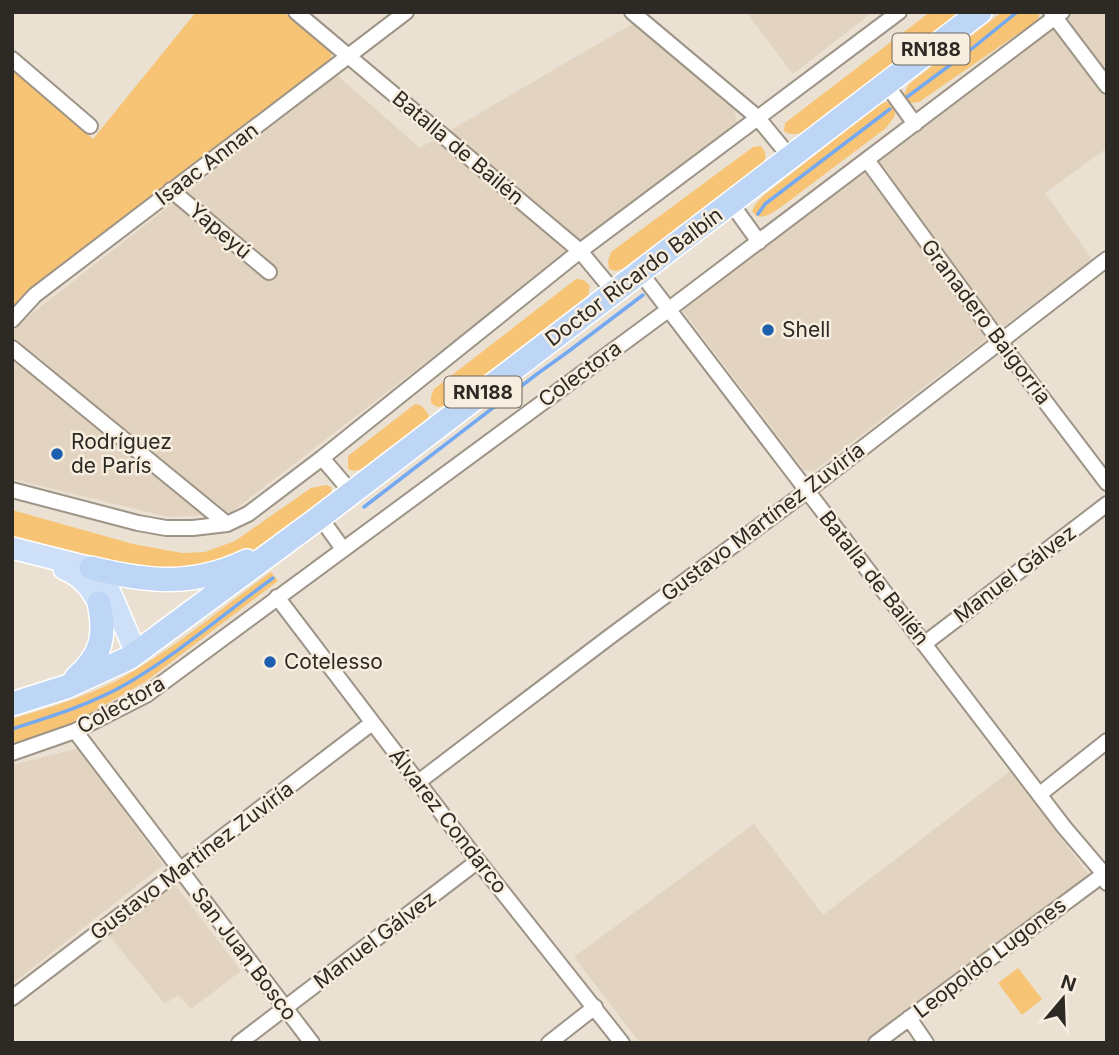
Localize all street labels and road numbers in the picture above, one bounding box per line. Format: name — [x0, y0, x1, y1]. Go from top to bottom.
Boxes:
road number: RN188 — [892, 34, 970, 64]
street label: Batalla de Bailén — [388, 85, 529, 210]
street label: Isaac Annan — [151, 117, 263, 210]
street label: Yapeyú — [184, 197, 257, 264]
street label: Doctor Ricardo Balbín — [540, 202, 727, 351]
street label: Granadero Baigorria — [916, 234, 1057, 409]
street label: Colectora — [533, 335, 626, 412]
road number: RN188 — [444, 376, 522, 408]
street label: Gustavo Martínez Zuviría — [656, 437, 869, 606]
street label: Batalla de Bailén — [814, 506, 935, 650]
street label: Manuel Gálvez — [949, 520, 1081, 628]
street label: Colectora — [73, 670, 169, 739]
street label: Álvarez Condarco — [384, 743, 514, 898]
street label: Gustavo Martínez Zuviría — [85, 776, 298, 945]
street label: San Juan Bosco — [186, 882, 303, 1025]
street label: Manuel Gálvez — [309, 886, 441, 994]
street label: Leopoldo Lugones — [909, 892, 1071, 1023]

